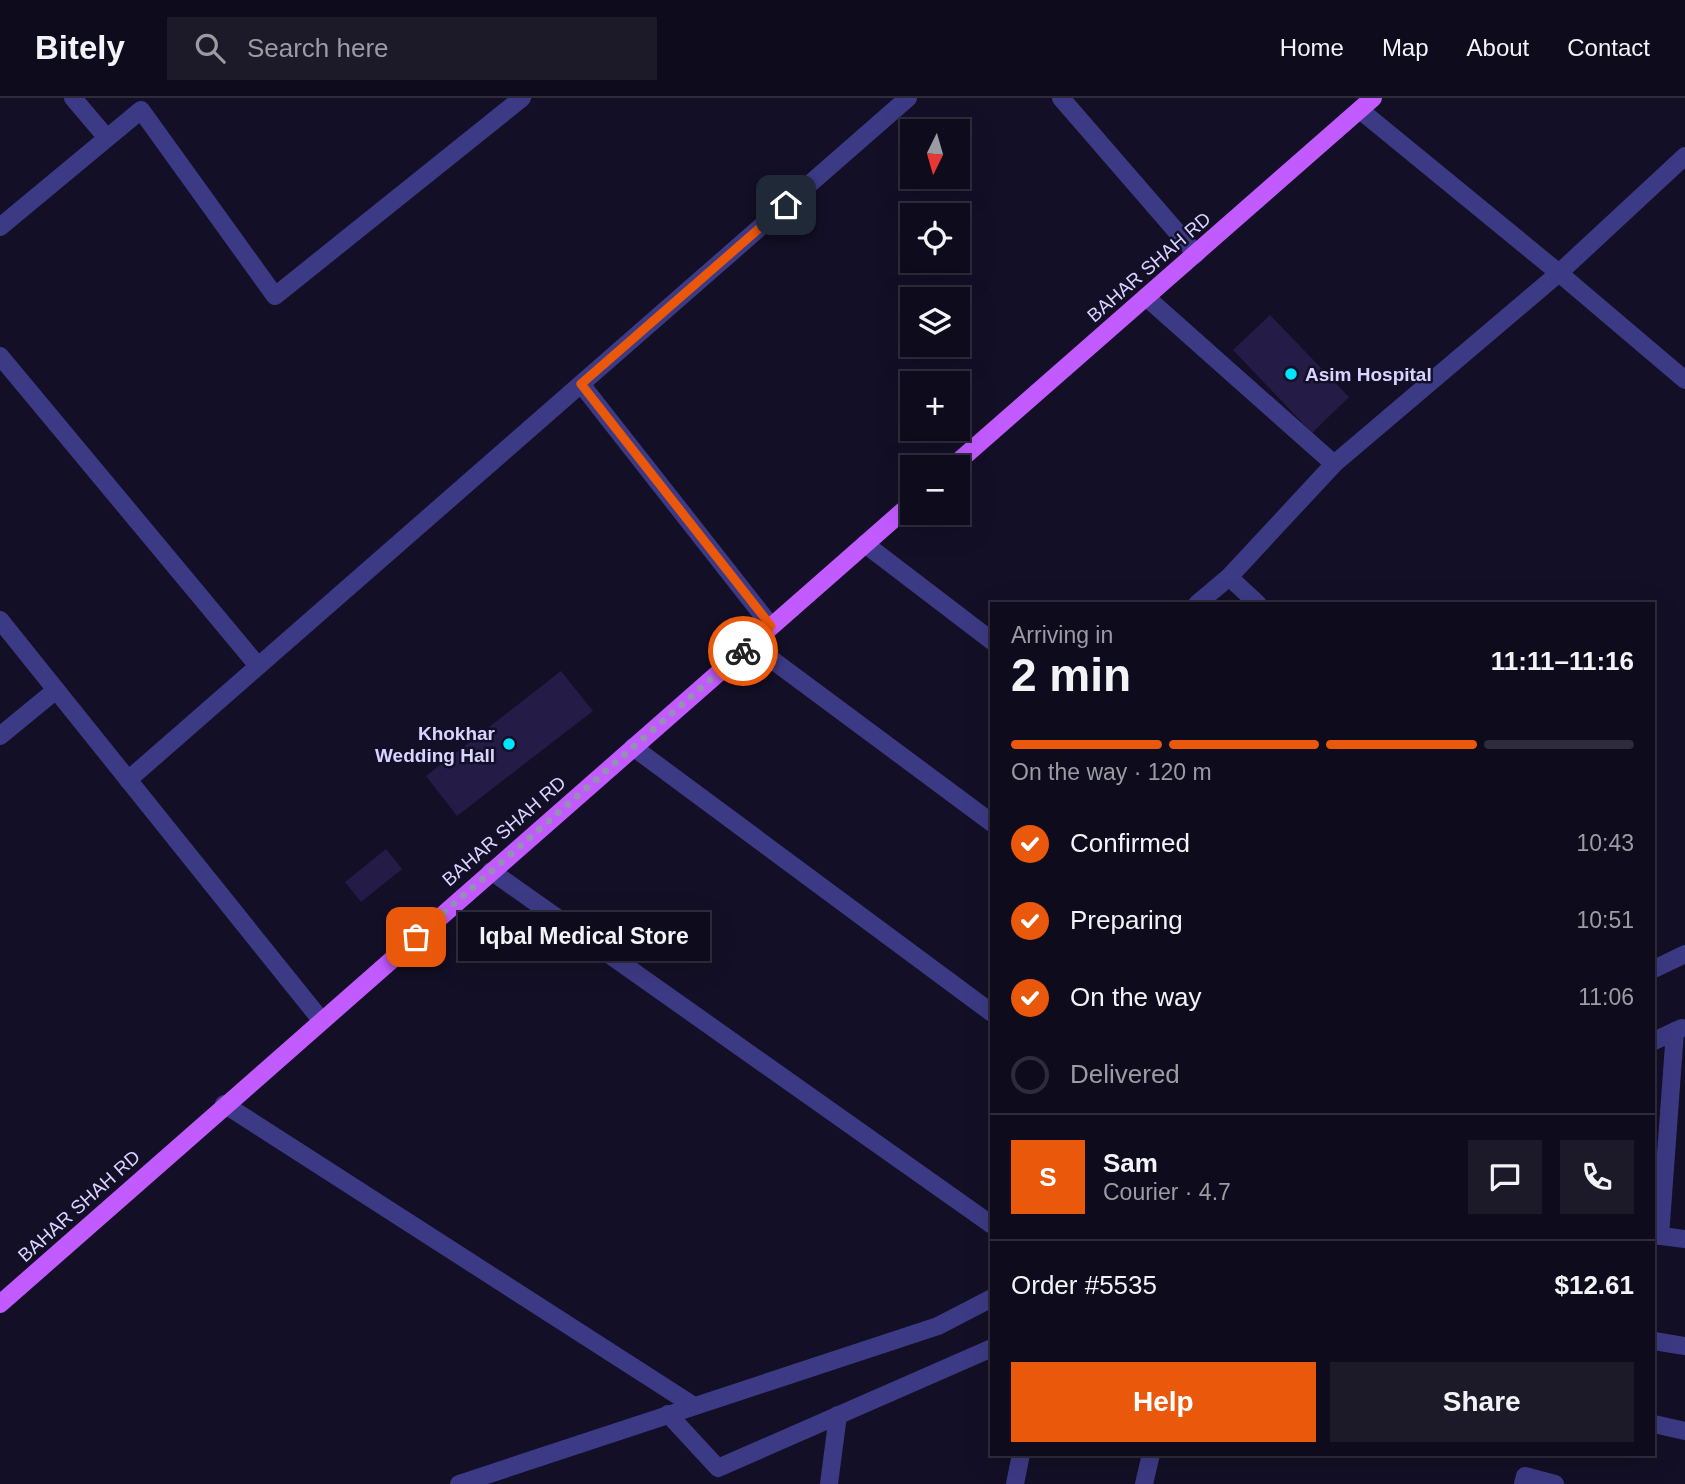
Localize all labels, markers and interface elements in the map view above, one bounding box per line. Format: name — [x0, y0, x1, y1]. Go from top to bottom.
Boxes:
search box — [167, 17, 657, 80]
text: Bitely — [35, 29, 125, 66]
icon: search — [191, 29, 229, 67]
text: Search here — [247, 33, 389, 63]
text: Home — [1280, 34, 1344, 61]
text: Map — [1382, 34, 1429, 61]
text: About — [1467, 34, 1529, 61]
text: Contact — [1567, 34, 1650, 61]
north arrow — [900, 119, 970, 189]
map controls — [900, 119, 970, 525]
pin — [756, 175, 816, 235]
icon: home — [767, 186, 805, 224]
button: locate — [900, 203, 970, 273]
street label: BAHAR SHAH RD — [1083, 208, 1215, 326]
button: layers — [900, 287, 970, 357]
place label: Asim Hospital — [1305, 364, 1432, 385]
marker: Asim Hospital — [1283, 366, 1299, 382]
button: + — [900, 371, 970, 441]
button: − — [900, 455, 970, 525]
courier — [708, 616, 778, 686]
text: Arriving in — [1011, 622, 1113, 648]
icon: bike — [724, 632, 762, 670]
text: 11:11–11:16 — [1491, 646, 1634, 676]
text: 2 min — [1011, 649, 1131, 701]
place label: Khokhar Wedding Hall — [375, 723, 496, 766]
marker: Khokhar Wedding Hall — [501, 736, 517, 752]
text: On the way · 120 m — [1011, 759, 1212, 785]
street label: BAHAR SHAH RD — [438, 772, 570, 890]
icon: check — [1011, 825, 1049, 863]
text: Confirmed — [1070, 828, 1190, 858]
text: 10:43 — [1576, 830, 1634, 856]
icon: check — [1011, 902, 1049, 940]
text: Preparing — [1070, 905, 1183, 935]
pin — [386, 907, 446, 967]
text: 10:51 — [1576, 907, 1634, 933]
callout: Iqbal Medical Store — [458, 912, 710, 962]
icon: bag — [397, 918, 435, 956]
text: Iqbal Medical Store — [479, 923, 689, 949]
icon: check — [1011, 979, 1049, 1017]
text: On the way — [1070, 982, 1202, 1012]
text: 11:06 — [1578, 984, 1634, 1010]
text: Delivered — [1070, 1059, 1180, 1089]
button: chat — [1468, 1140, 1542, 1214]
button: phone — [1560, 1140, 1634, 1214]
street label: BAHAR SHAH RD — [14, 1146, 144, 1266]
text: Sam — [1103, 1148, 1158, 1178]
text: S — [1039, 1162, 1057, 1192]
text: Courier · 4.7 — [1103, 1179, 1231, 1205]
text: Order #5535 — [1011, 1270, 1157, 1300]
text: $12.61 — [1554, 1270, 1634, 1300]
button: Help — [1011, 1362, 1316, 1442]
button: Share — [1330, 1362, 1634, 1442]

